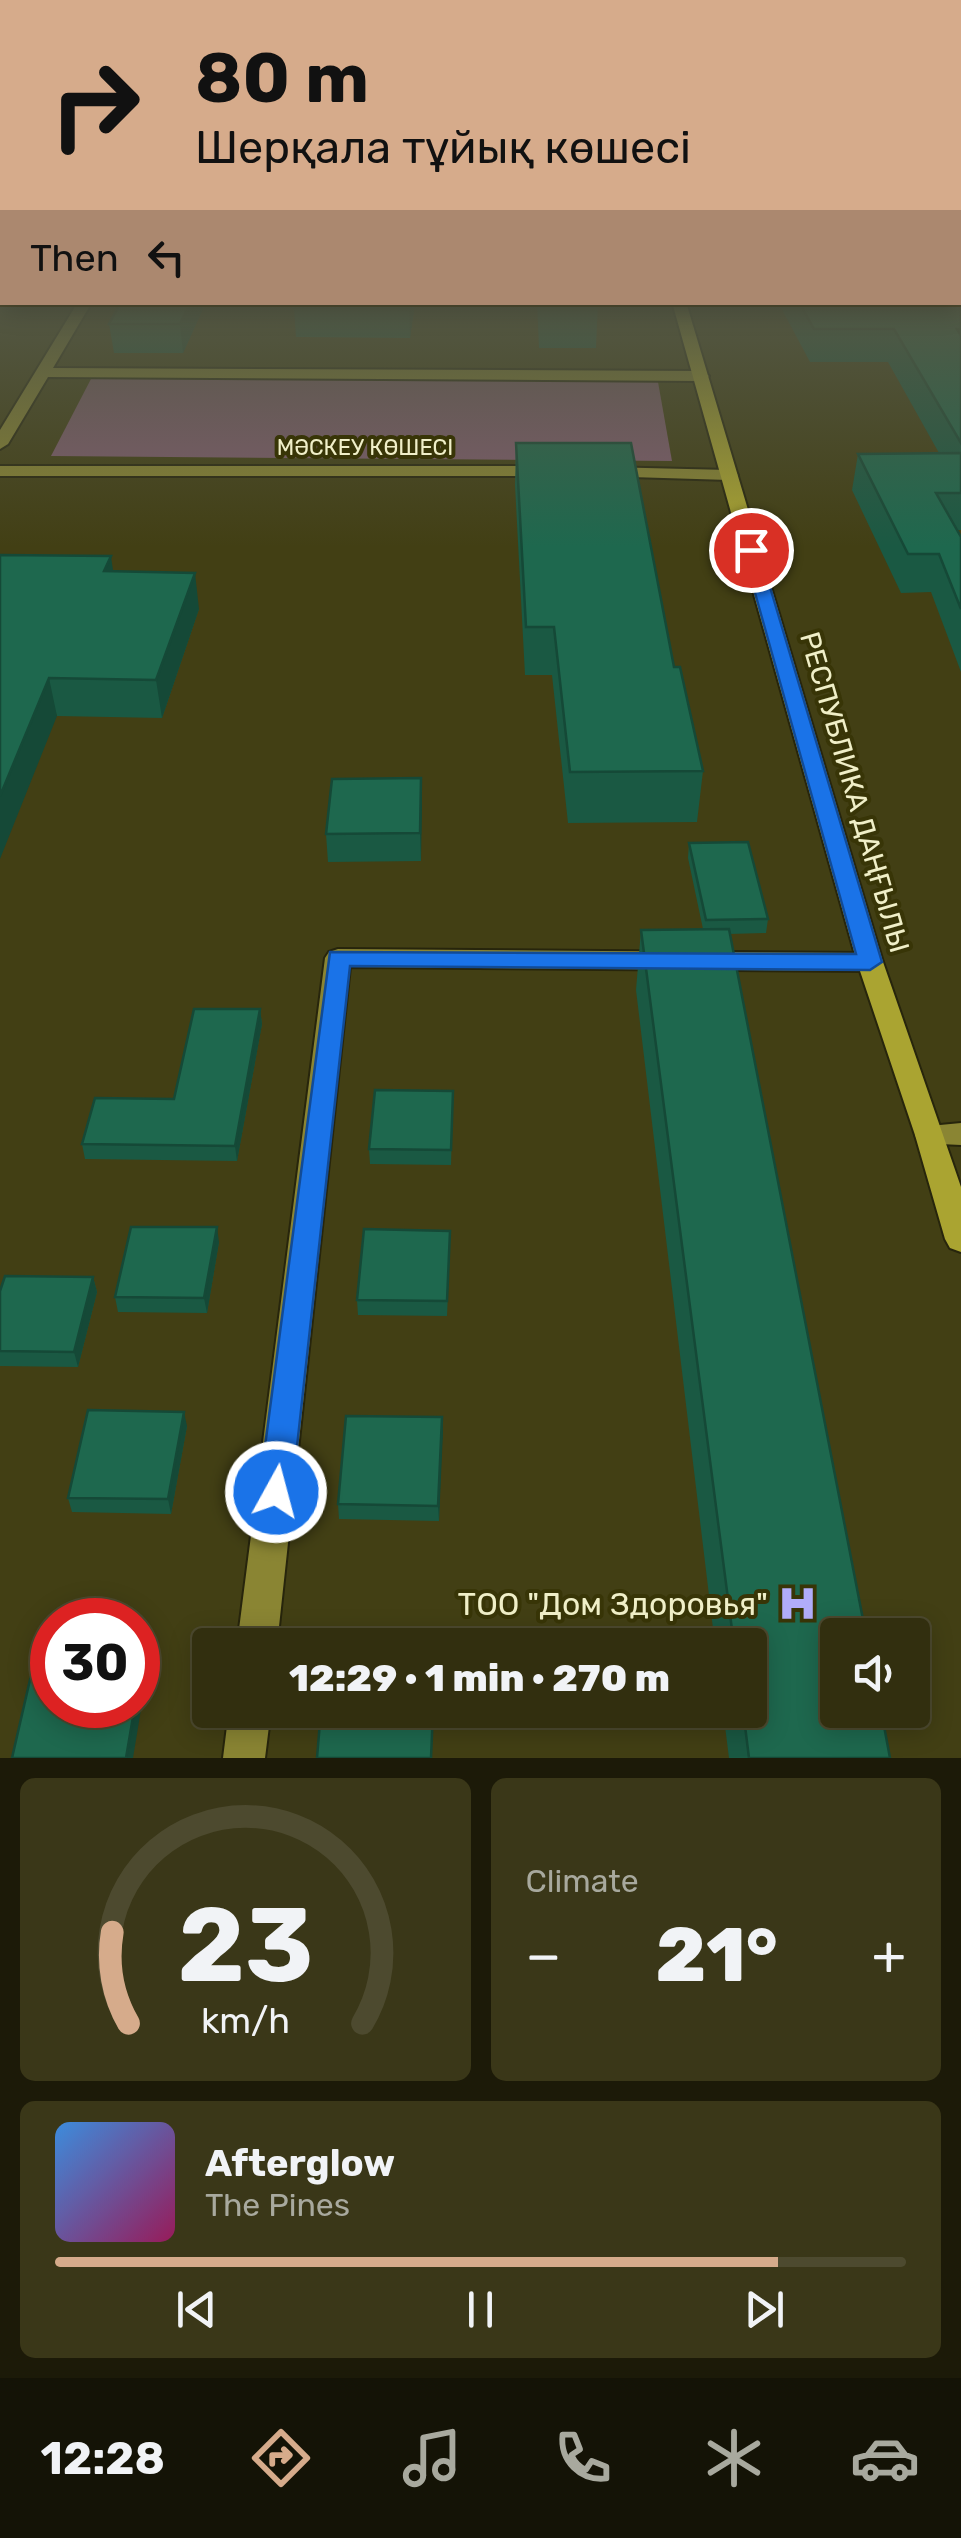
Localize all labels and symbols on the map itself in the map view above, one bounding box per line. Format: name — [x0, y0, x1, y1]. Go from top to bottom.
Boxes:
street label: МӘСКЕУ КӨШЕСІ — [277, 434, 453, 461]
pin — [709, 508, 794, 593]
street label: РЕСПУБЛИКА ДАҢҒЫЛЫ — [793, 628, 916, 956]
position arrow — [224, 1440, 328, 1544]
hospital icon: ТОО "Дом Здоровья" — [777, 1583, 819, 1625]
place label: ТОО "Дом Здоровья" — [458, 1585, 768, 1623]
speed limit sign: 30 — [30, 1598, 160, 1728]

